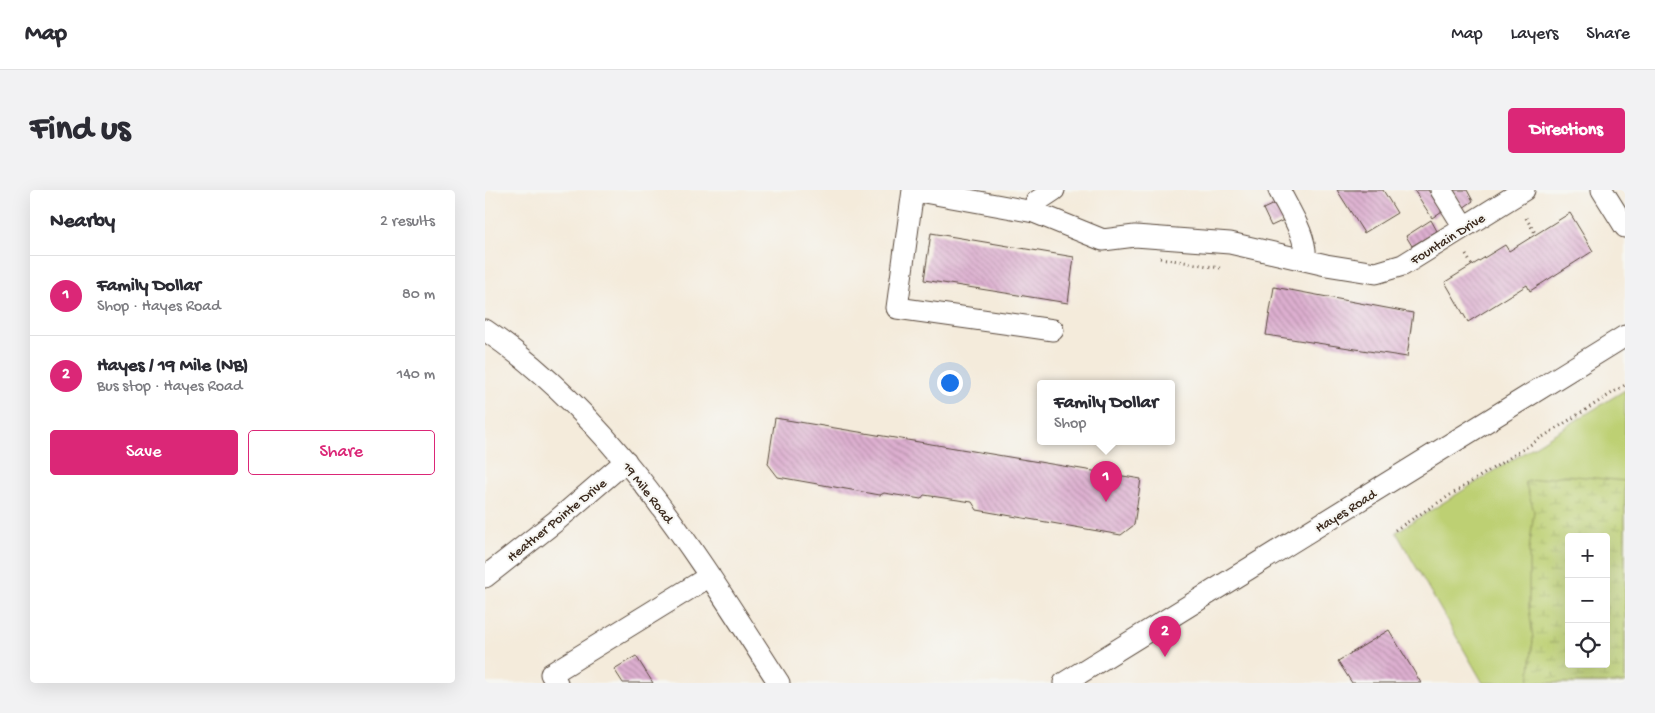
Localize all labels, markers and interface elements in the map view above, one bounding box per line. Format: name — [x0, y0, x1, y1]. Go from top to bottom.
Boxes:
text: Map — [25, 20, 67, 49]
text: Map — [1451, 24, 1483, 45]
text: Layers — [1511, 24, 1558, 45]
text: Share — [1586, 24, 1630, 45]
button: Directions — [1508, 108, 1625, 153]
text: Find us — [30, 110, 130, 151]
text: Nearby — [50, 210, 115, 235]
street label: Fountain Drive — [1407, 210, 1489, 270]
text: 2 results — [380, 213, 435, 232]
text: Family Dollar — [97, 275, 201, 298]
text: 1 — [63, 286, 69, 305]
text: 80 m — [402, 286, 435, 305]
text: Shop · Hayes Road — [97, 298, 221, 317]
text: Hayes / 19 Mile (NB) — [97, 355, 248, 378]
text: 2 — [62, 366, 70, 385]
text: 140 m — [397, 366, 435, 385]
your location — [937, 370, 963, 396]
text: Bus stop · Hayes Road — [97, 378, 242, 397]
popup — [1037, 380, 1175, 445]
text: Family Dollar — [1054, 392, 1158, 415]
text: Shop — [1054, 415, 1086, 434]
button: Save — [50, 430, 238, 475]
button: Share — [248, 430, 435, 475]
street label: 19 Mile Road — [617, 459, 677, 529]
pin: 1 — [1090, 461, 1122, 502]
street label: Heather Pointe Drive — [504, 475, 611, 566]
street label: Hayes Road — [1313, 486, 1382, 538]
map controls — [1565, 533, 1610, 668]
button: + — [1565, 533, 1610, 578]
button: − — [1565, 578, 1610, 623]
pin: 2 — [1149, 616, 1181, 657]
button: locate — [1565, 623, 1610, 668]

